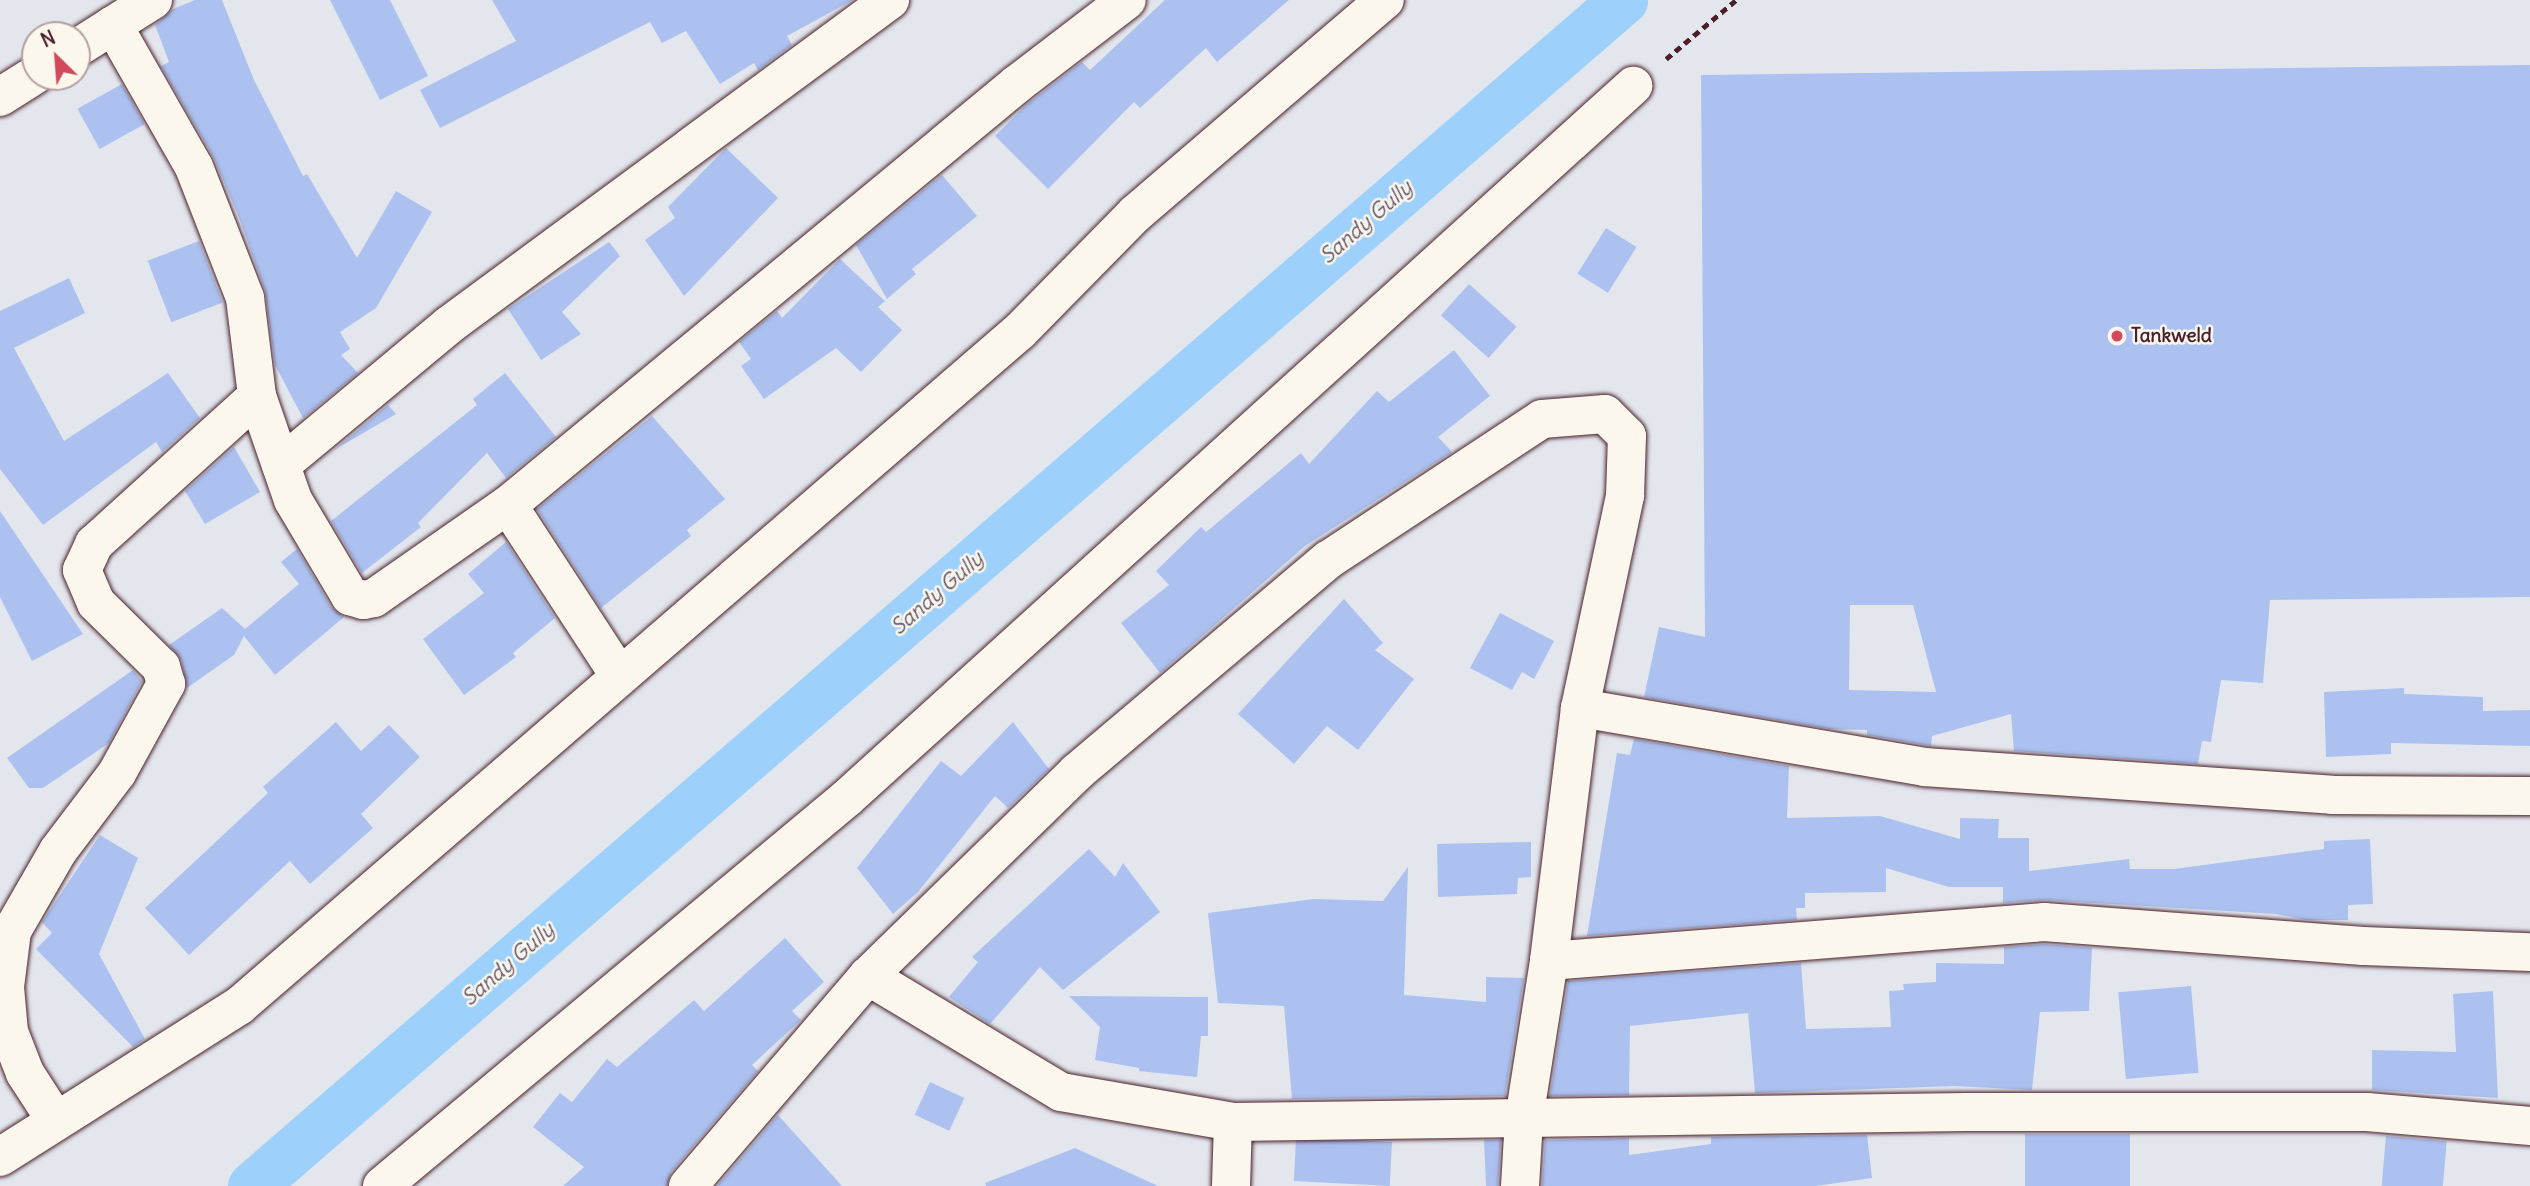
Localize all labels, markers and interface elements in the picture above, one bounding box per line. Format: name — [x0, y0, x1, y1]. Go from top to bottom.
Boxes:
north arrow — [21, 21, 91, 91]
text: N — [37, 25, 59, 52]
water label: Sandy Gully — [1315, 175, 1417, 269]
place label: Tankweld — [2131, 325, 2212, 347]
marker: Tankweld — [2109, 328, 2125, 344]
water label: Sandy Gully — [886, 546, 988, 640]
water label: Sandy Gully — [457, 917, 559, 1011]

